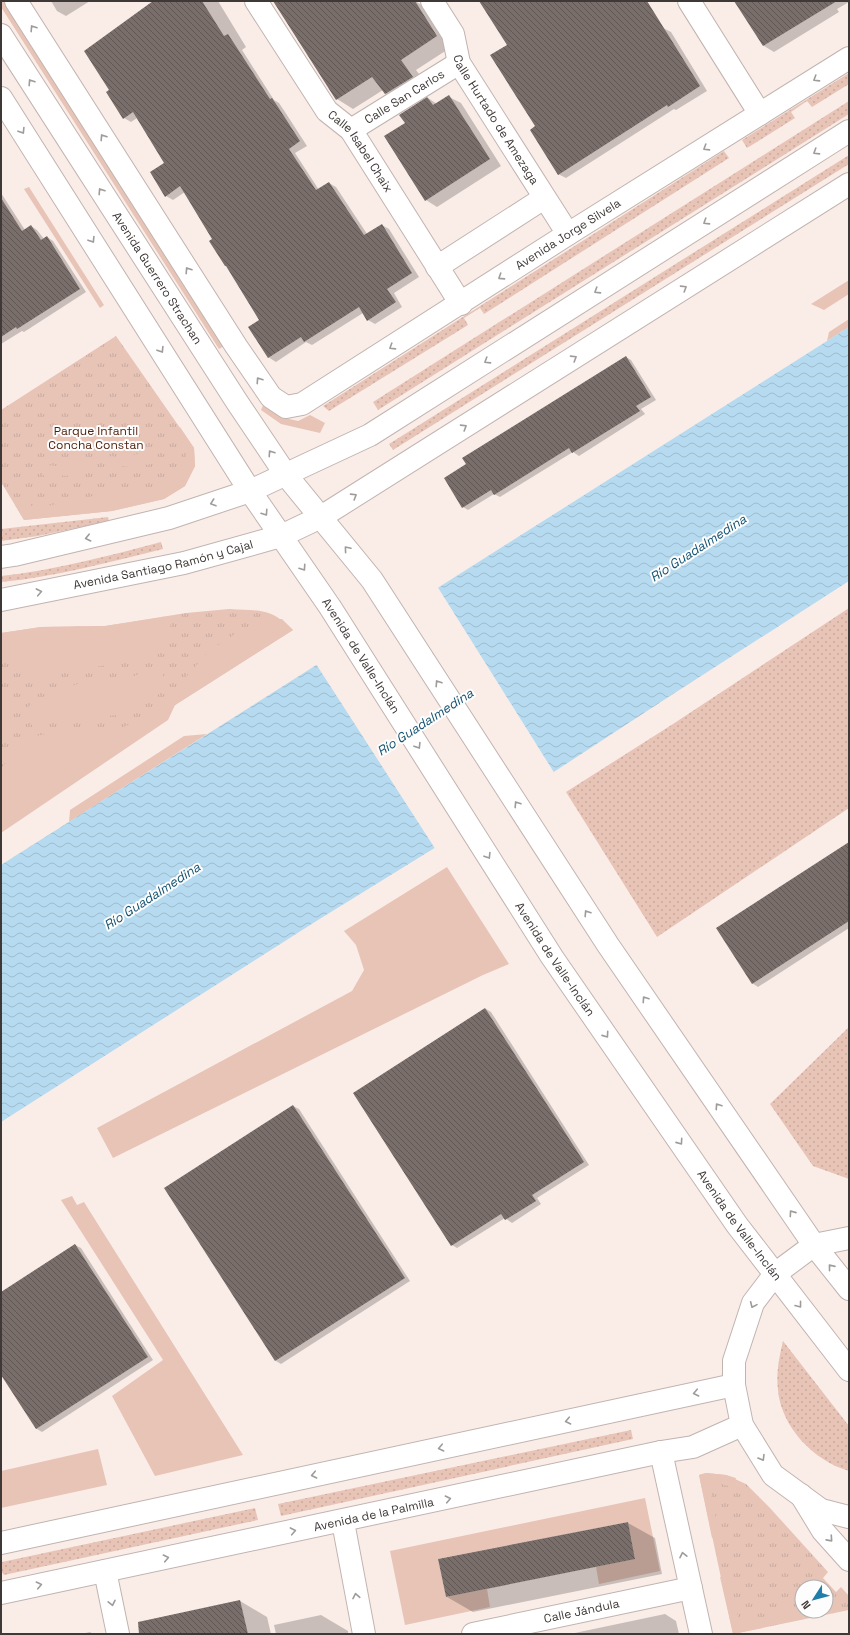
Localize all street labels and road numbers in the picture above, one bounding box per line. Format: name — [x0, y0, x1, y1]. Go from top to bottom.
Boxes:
street label: Calle Hurtado de Amezaga — [449, 53, 543, 188]
street label: Calle San Carlos — [362, 66, 448, 128]
street label: Calle Isabel Chaix — [325, 107, 396, 195]
street label: Avenida Jorge Silvela — [512, 195, 624, 274]
street label: Avenida Guerrero Strachan — [109, 209, 206, 347]
street label: Avenida Santiago Ramón y Cajal — [72, 536, 255, 593]
street label: Avenida de Valle-Inclán — [318, 595, 404, 717]
street label: Avenida de Valle-Inclán — [511, 899, 598, 1019]
street label: Avenida de Valle-Inclán — [693, 1167, 785, 1284]
street label: Avenida de la Palmilla — [312, 1494, 436, 1535]
street label: Calle Jándula — [542, 1595, 621, 1627]

